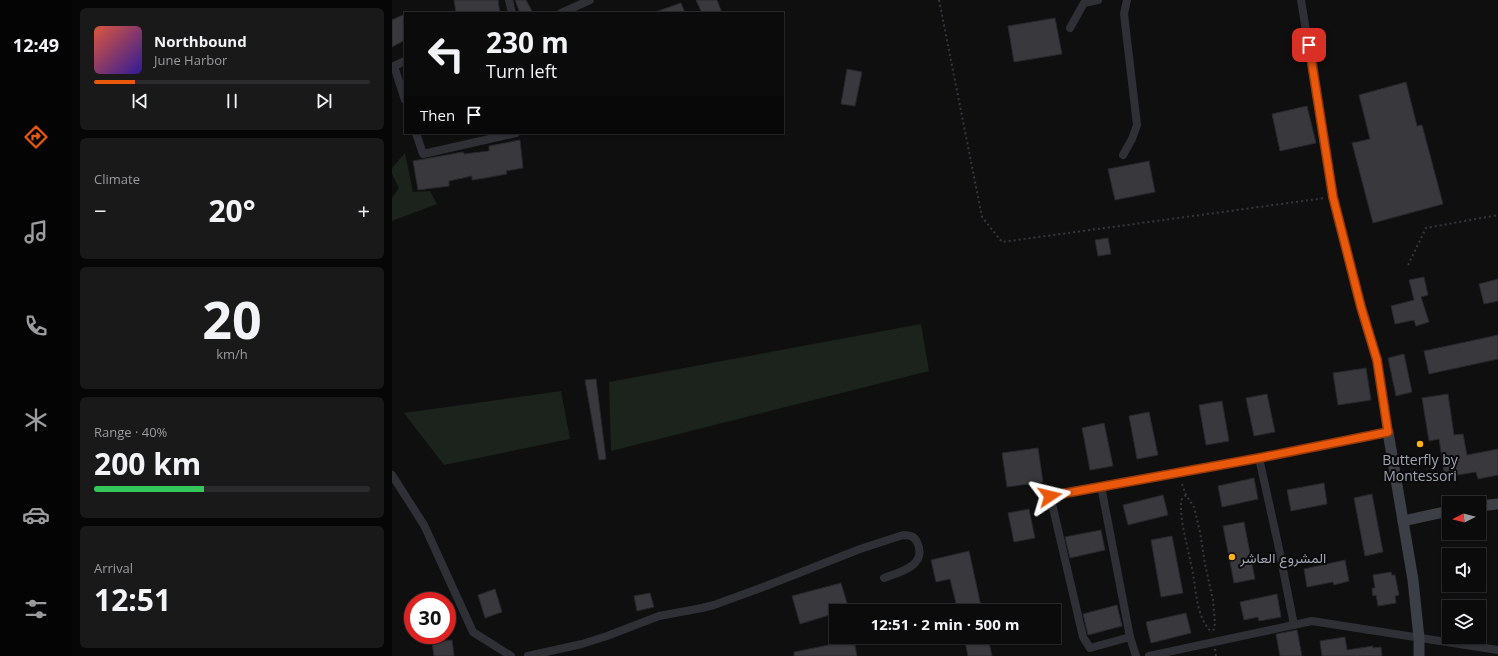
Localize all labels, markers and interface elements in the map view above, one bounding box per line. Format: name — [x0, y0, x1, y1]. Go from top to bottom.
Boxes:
text: 230 m — [486, 23, 569, 61]
icon: left — [420, 28, 472, 80]
pin — [1292, 28, 1326, 62]
text: Northbound — [154, 31, 247, 51]
text: 12:49 — [13, 33, 59, 57]
icon: arrive — [1298, 34, 1320, 56]
text: June Harbor — [154, 51, 227, 69]
text: Turn left — [486, 59, 557, 83]
icon: previous — [129, 90, 151, 112]
icon: pause — [221, 90, 243, 112]
icon: next — [313, 90, 335, 112]
icon: arrive — [463, 104, 485, 126]
text: Then — [420, 105, 455, 125]
icon: directions — [22, 123, 50, 151]
text: Climate — [94, 170, 140, 188]
text: 20° — [208, 190, 256, 231]
text: − — [94, 195, 107, 225]
text: + — [357, 195, 370, 225]
icon: music — [22, 218, 50, 246]
text: 20 — [202, 283, 262, 354]
icon: phone — [22, 312, 50, 340]
text: km/h — [216, 345, 248, 363]
icon: climate — [22, 406, 50, 434]
text: Range · 40% — [94, 423, 167, 441]
marker: Butterfly by Montessori — [1415, 439, 1425, 449]
text: 200 km — [94, 443, 201, 484]
place label: Butterfly by Montessori — [1382, 450, 1459, 485]
position arrow — [1029, 475, 1071, 517]
north arrow — [1442, 496, 1486, 540]
map controls — [1442, 496, 1486, 644]
icon: car — [22, 501, 50, 529]
place label: المشروع العاشر — [1239, 548, 1326, 569]
button: sound — [1442, 548, 1486, 592]
marker: المشروع العاشر — [1227, 552, 1237, 562]
text: Arrival — [94, 559, 133, 577]
text: 12:51 — [94, 579, 171, 620]
speed limit sign: 30 — [404, 592, 456, 644]
icon: filters — [22, 595, 50, 623]
button: layers — [1442, 600, 1486, 644]
text: 12:51 · 2 min · 500 m — [871, 614, 1019, 634]

